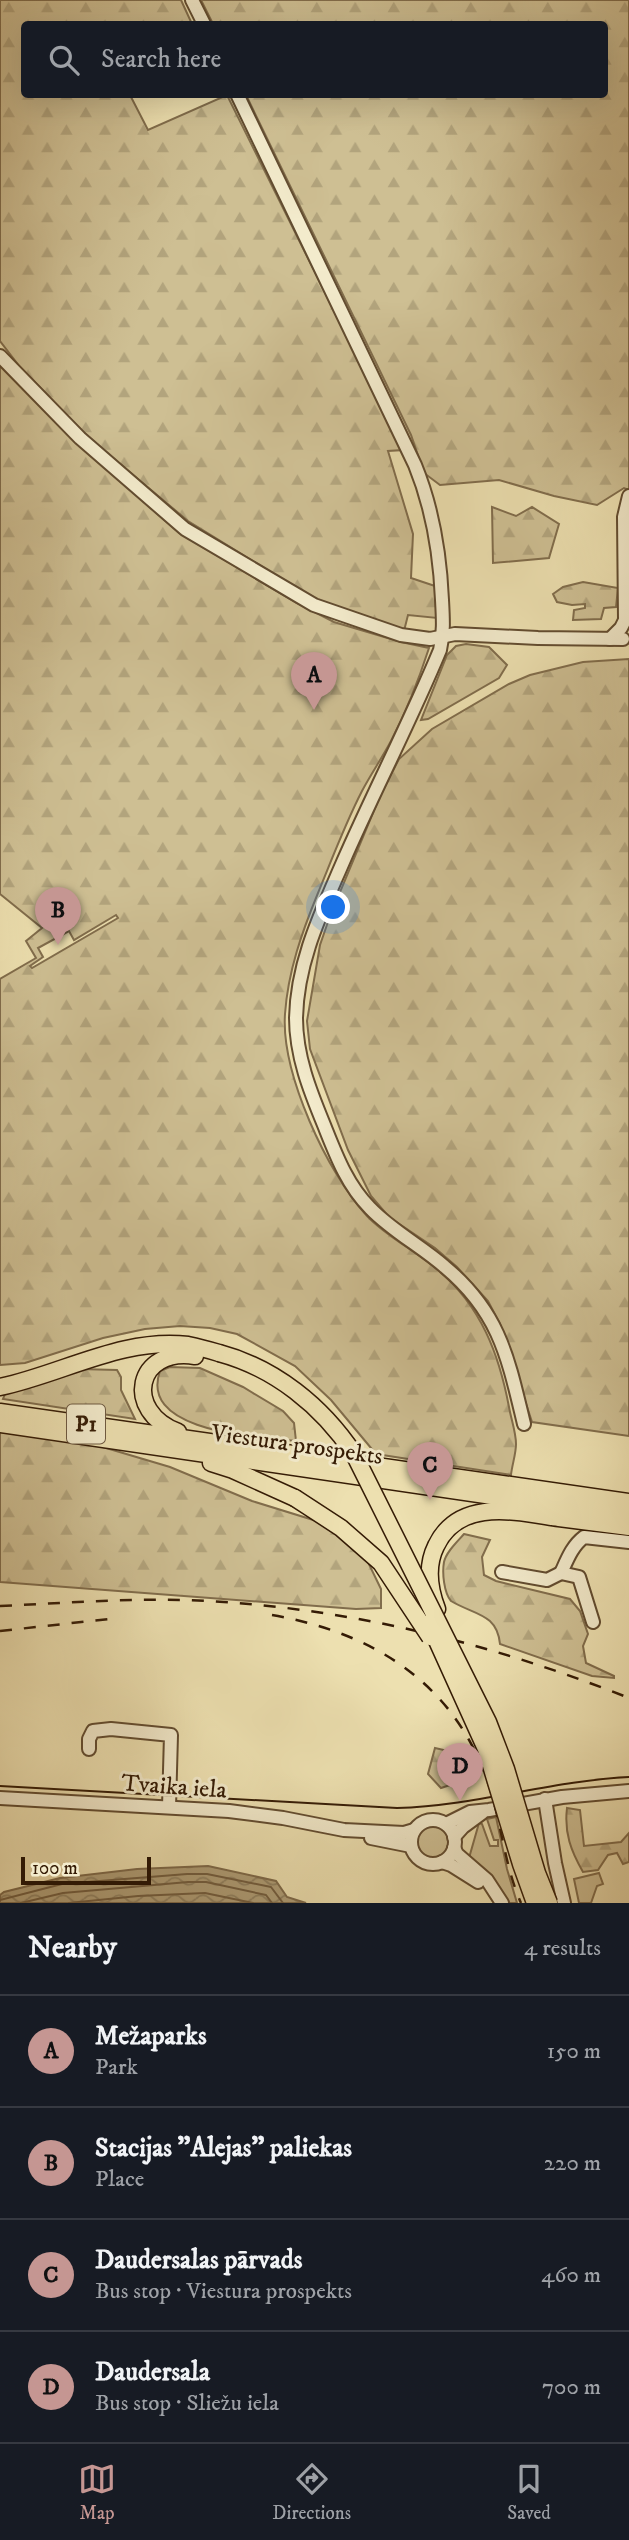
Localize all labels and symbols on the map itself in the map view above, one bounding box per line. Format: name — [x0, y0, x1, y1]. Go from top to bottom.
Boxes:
pin: A — [291, 652, 337, 710]
pin: B — [35, 887, 81, 945]
your location — [316, 890, 350, 924]
road number: P1 — [67, 1404, 105, 1443]
street label: Viestura prospekts — [208, 1418, 385, 1472]
pin: C — [407, 1442, 453, 1500]
pin: D — [437, 1743, 483, 1801]
street label: Tvaika iela — [120, 1768, 228, 1806]
scale bar — [21, 1854, 150, 1886]

